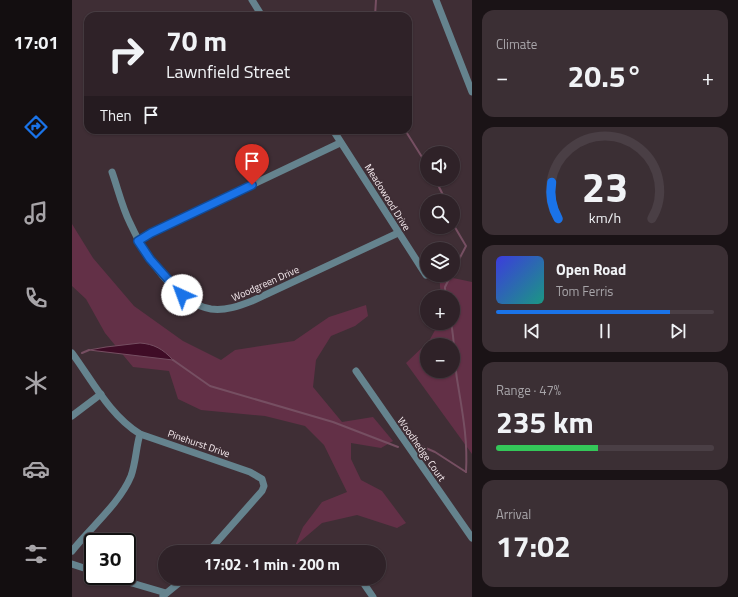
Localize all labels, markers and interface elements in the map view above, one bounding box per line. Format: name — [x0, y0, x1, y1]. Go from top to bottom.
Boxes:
text: 70 m — [166, 19, 227, 62]
icon: right — [100, 28, 152, 80]
text: 17:01 — [14, 29, 58, 56]
text: Climate — [496, 34, 537, 54]
text: 20.5° — [568, 53, 642, 99]
text: Lawnfield Street — [166, 58, 290, 85]
text: − — [496, 60, 508, 94]
text: + — [702, 60, 714, 94]
text: Then — [100, 104, 132, 127]
icon: arrive — [140, 104, 162, 126]
icon: directions — [22, 113, 50, 141]
pin — [235, 144, 269, 185]
map controls — [420, 146, 460, 378]
button: sound — [420, 146, 460, 186]
icon: arrive — [241, 150, 263, 172]
text: 23 — [582, 155, 628, 218]
street label: Meadowood Drive — [361, 161, 414, 234]
button: search — [420, 194, 460, 234]
icon: music — [22, 199, 50, 227]
text: km/h — [589, 207, 621, 229]
button: layers — [420, 242, 460, 282]
text: Open Road — [556, 258, 626, 281]
street label: Woodgreen Drive — [229, 262, 301, 305]
position arrow — [161, 274, 203, 316]
text: Tom Ferris — [556, 281, 613, 301]
icon: phone — [22, 284, 50, 312]
button: + — [420, 290, 460, 330]
icon: previous — [521, 320, 543, 342]
icon: pause — [594, 320, 616, 342]
icon: next — [667, 320, 689, 342]
button: − — [420, 338, 460, 378]
icon: climate — [22, 369, 50, 397]
text: Range · 47% — [496, 380, 561, 400]
text: 235 km — [496, 399, 594, 445]
street label: Woodhedge Court — [394, 414, 450, 485]
street label: Pinehurst Drive — [166, 426, 232, 461]
icon: car — [22, 455, 50, 483]
text: Arrival — [496, 504, 531, 524]
text: 17:02 — [496, 523, 571, 569]
speed limit sign: 30 — [84, 533, 136, 585]
icon: filters — [22, 540, 50, 568]
text: 17:02 · 1 min · 200 m — [204, 553, 340, 576]

